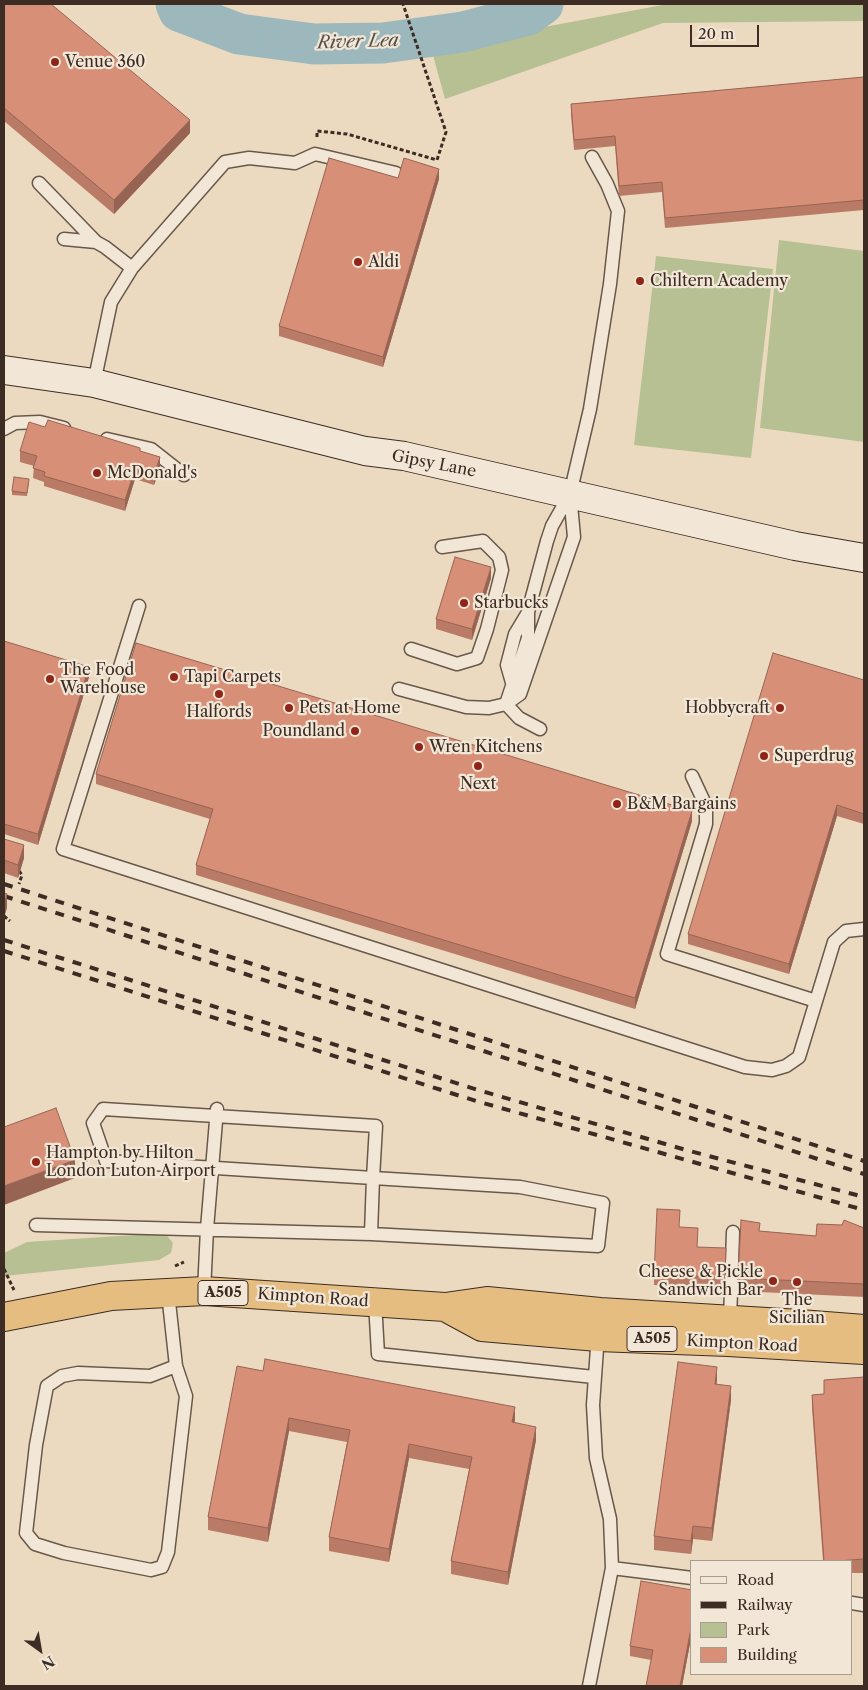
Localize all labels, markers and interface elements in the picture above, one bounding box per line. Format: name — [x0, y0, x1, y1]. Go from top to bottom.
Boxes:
scale bar — [693, 15, 762, 47]
text: 20 m — [698, 24, 734, 43]
water label: River Lea — [317, 30, 399, 54]
place label: Venue 360 — [65, 52, 146, 72]
marker: Venue 360 — [49, 56, 61, 68]
place label: Aldi — [368, 252, 399, 272]
marker: Aldi — [352, 256, 364, 268]
place label: Chiltern Academy — [650, 271, 788, 291]
marker: Chiltern Academy — [634, 275, 646, 287]
street label: Gipsy Lane — [390, 446, 478, 482]
place label: McDonald's — [107, 463, 197, 483]
marker: McDonald's — [91, 467, 103, 479]
place label: Starbucks — [474, 593, 549, 613]
marker: Starbucks — [458, 597, 470, 609]
place label: The Food Warehouse — [60, 660, 146, 698]
place label: Tapi Carpets — [184, 667, 281, 687]
marker: Tapi Carpets — [168, 671, 180, 683]
marker: The Food Warehouse — [44, 673, 56, 685]
marker: Halfords — [213, 688, 225, 700]
place label: Pets at Home — [299, 698, 400, 718]
place label: Hobbycraft — [685, 698, 770, 718]
place label: Halfords — [186, 702, 252, 722]
marker: Pets at Home — [283, 702, 295, 714]
marker: Hobbycraft — [774, 702, 786, 714]
place label: Poundland — [262, 721, 345, 741]
marker: Poundland — [349, 725, 361, 737]
place label: Wren Kitchens — [429, 737, 542, 757]
marker: Wren Kitchens — [413, 741, 425, 753]
place label: Superdrug — [774, 746, 854, 766]
marker: Superdrug — [758, 750, 770, 762]
marker: Next — [472, 760, 484, 772]
place label: Next — [460, 774, 496, 794]
place label: B&M Bargains — [627, 794, 736, 814]
marker: B&M Bargains — [611, 798, 623, 810]
place label: Hampton by Hilton London Luton Airport — [46, 1143, 216, 1181]
marker: Hampton by Hilton London Luton Airport — [30, 1156, 42, 1168]
place label: Cheese & Pickle Sandwich Bar — [639, 1262, 763, 1300]
marker: Cheese & Pickle Sandwich Bar — [767, 1275, 779, 1287]
marker: The Sicilian — [791, 1276, 803, 1288]
road number: A505 — [198, 1280, 248, 1306]
street label: Kimpton Road — [257, 1285, 369, 1311]
place label: The Sicilian — [769, 1290, 825, 1328]
road number: A505 — [627, 1326, 677, 1352]
street label: Kimpton Road — [686, 1331, 798, 1357]
legend — [690, 1560, 853, 1675]
text: Road — [737, 1570, 774, 1589]
text: Railway — [737, 1595, 793, 1614]
text: Park — [737, 1620, 770, 1639]
north arrow — [15, 1625, 65, 1675]
text: Building — [737, 1645, 797, 1664]
text: N — [38, 1652, 58, 1674]

